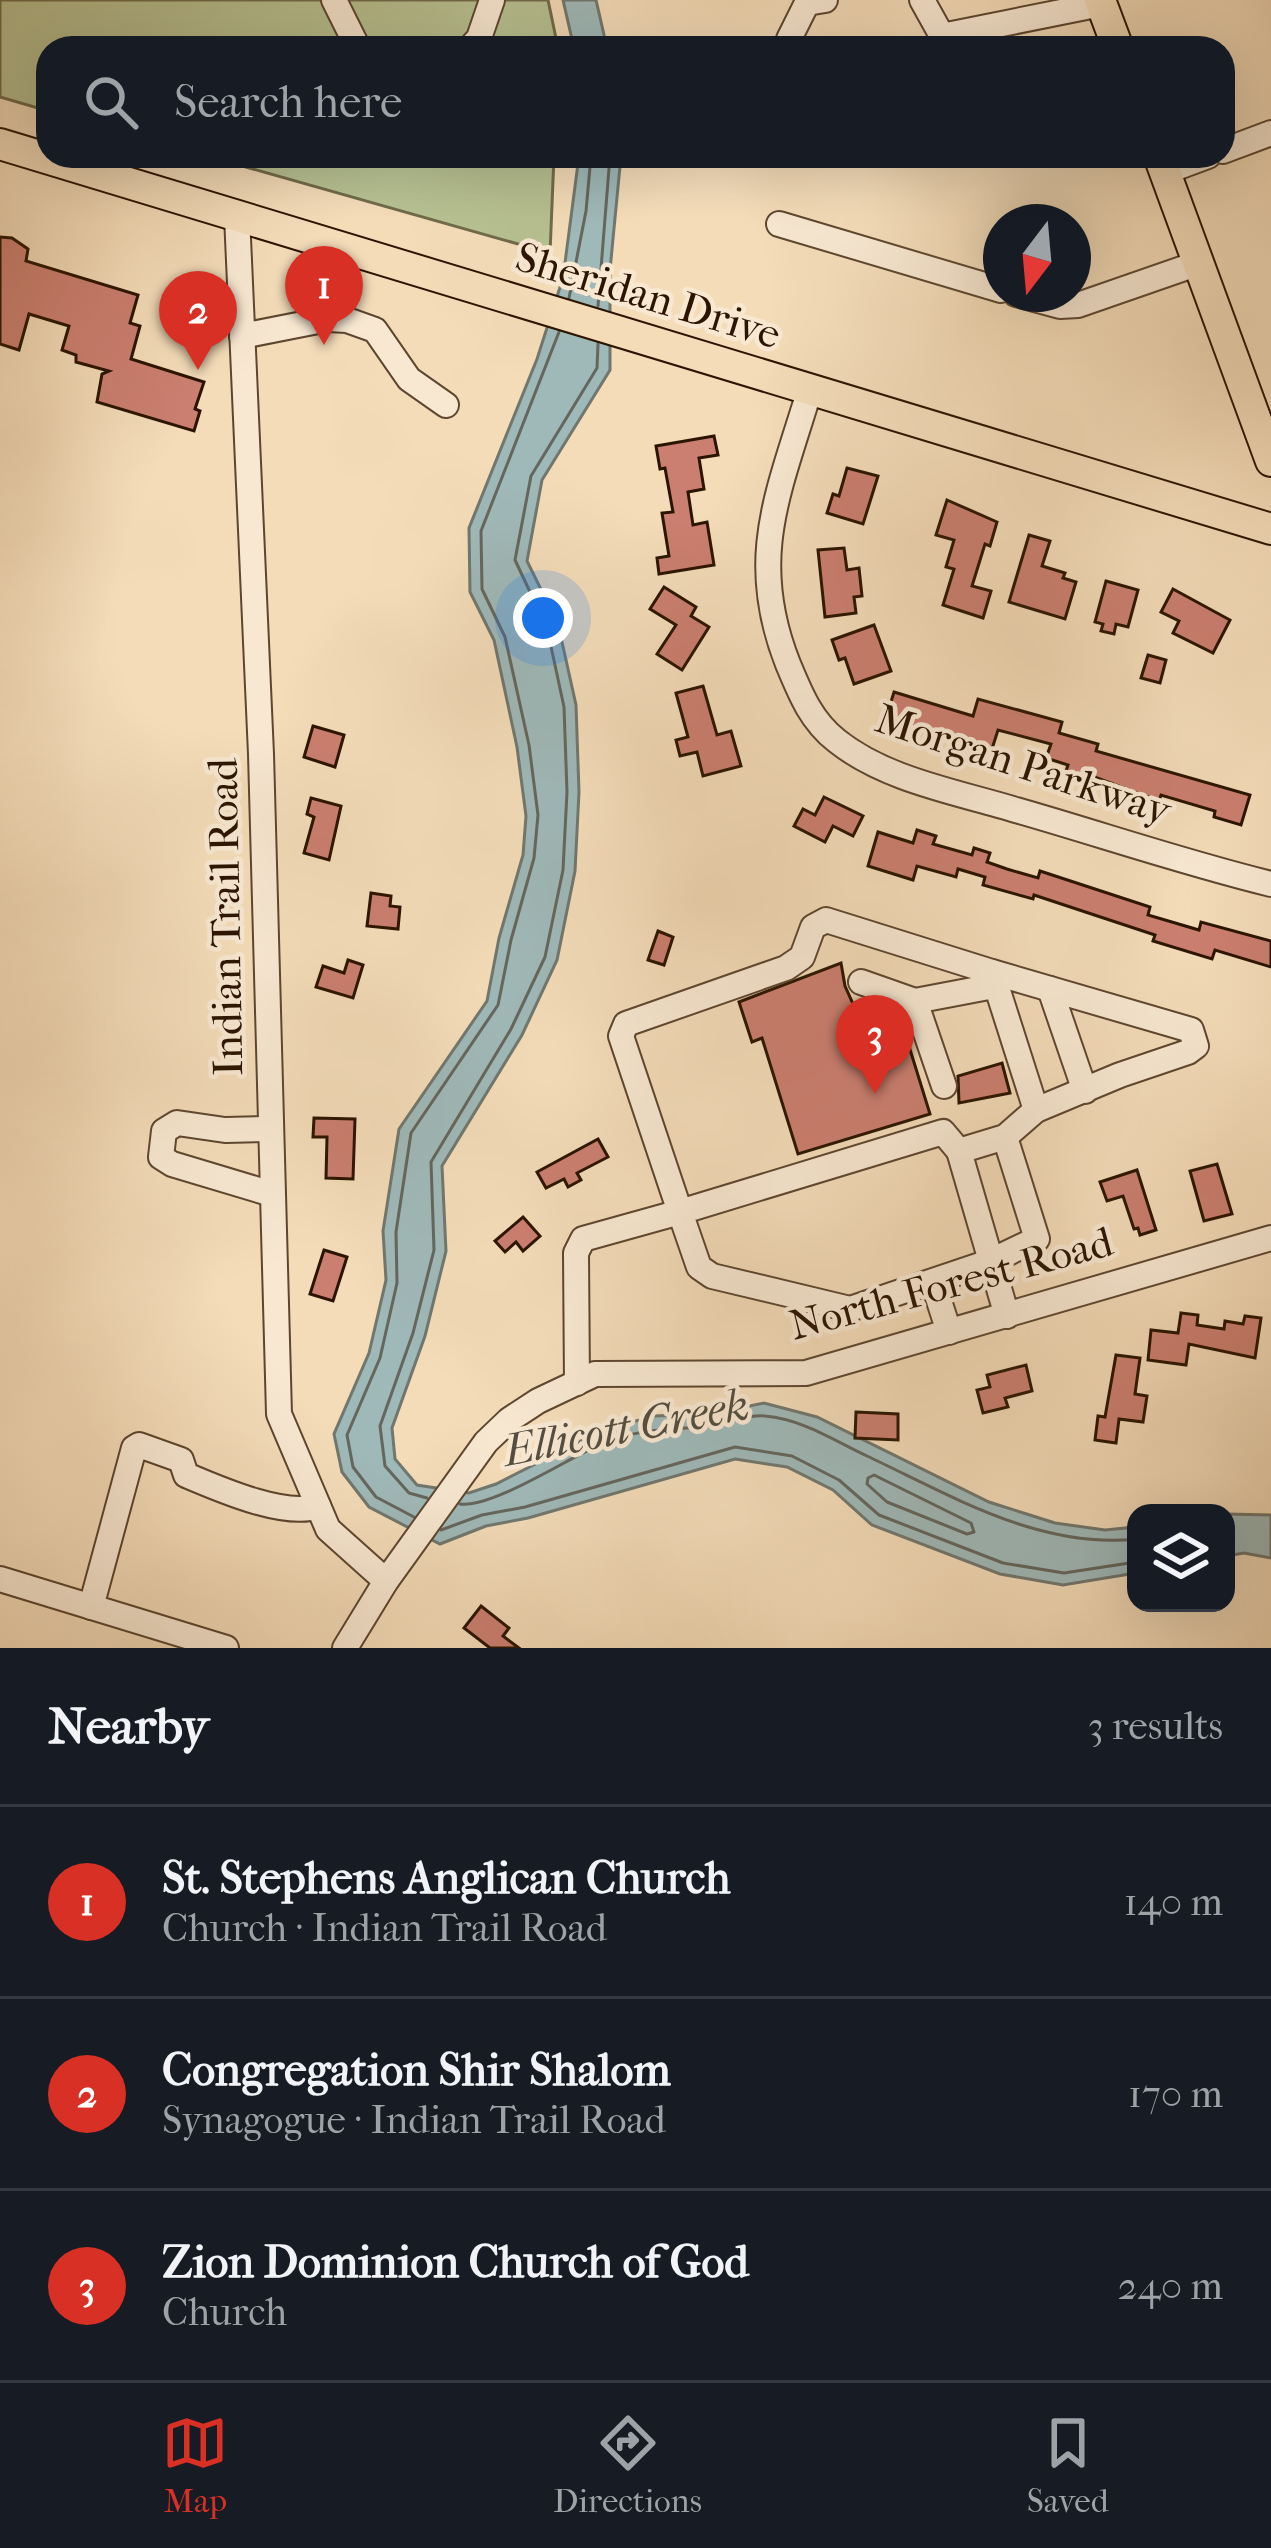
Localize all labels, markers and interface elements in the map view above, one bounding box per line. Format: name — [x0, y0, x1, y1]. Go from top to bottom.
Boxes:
search box — [36, 36, 1235, 168]
icon: search — [78, 69, 144, 135]
text: Search here — [174, 76, 402, 129]
north arrow — [983, 204, 1091, 312]
street label: Sheridan Drive — [510, 232, 786, 360]
pin: 1 — [285, 246, 363, 345]
pin: 2 — [159, 271, 237, 370]
your location — [513, 588, 573, 648]
street label: Morgan Parkway — [869, 694, 1178, 836]
street label: Indian Trail Road — [199, 757, 253, 1076]
pin: 3 — [836, 995, 914, 1094]
street label: North Forest Road — [784, 1217, 1119, 1351]
water label: Ellicott Creek — [496, 1378, 753, 1478]
map controls — [1127, 1504, 1235, 1612]
button: layers — [1127, 1504, 1235, 1612]
text: Nearby — [48, 1696, 209, 1756]
text: 3 results — [1088, 1703, 1223, 1749]
text: St. Stephens Anglican Church — [162, 1852, 730, 1905]
text: 1 — [80, 1879, 94, 1925]
text: 140 m — [1124, 1879, 1223, 1925]
text: Church · Indian Trail Road — [162, 1905, 607, 1951]
text: Congregation Shir Shalom — [162, 2044, 671, 2097]
text: 2 — [77, 2071, 97, 2117]
text: 170 m — [1128, 2071, 1223, 2117]
text: Synagogue · Indian Trail Road — [162, 2097, 666, 2143]
text: Zion Dominion Church of God — [162, 2236, 749, 2289]
text: 3 — [79, 2263, 95, 2309]
text: 240 m — [1118, 2263, 1223, 2309]
text: Church — [162, 2289, 287, 2335]
tab: Map — [162, 2410, 228, 2521]
tab: Directions — [553, 2410, 702, 2521]
tab: Saved — [1027, 2410, 1109, 2521]

